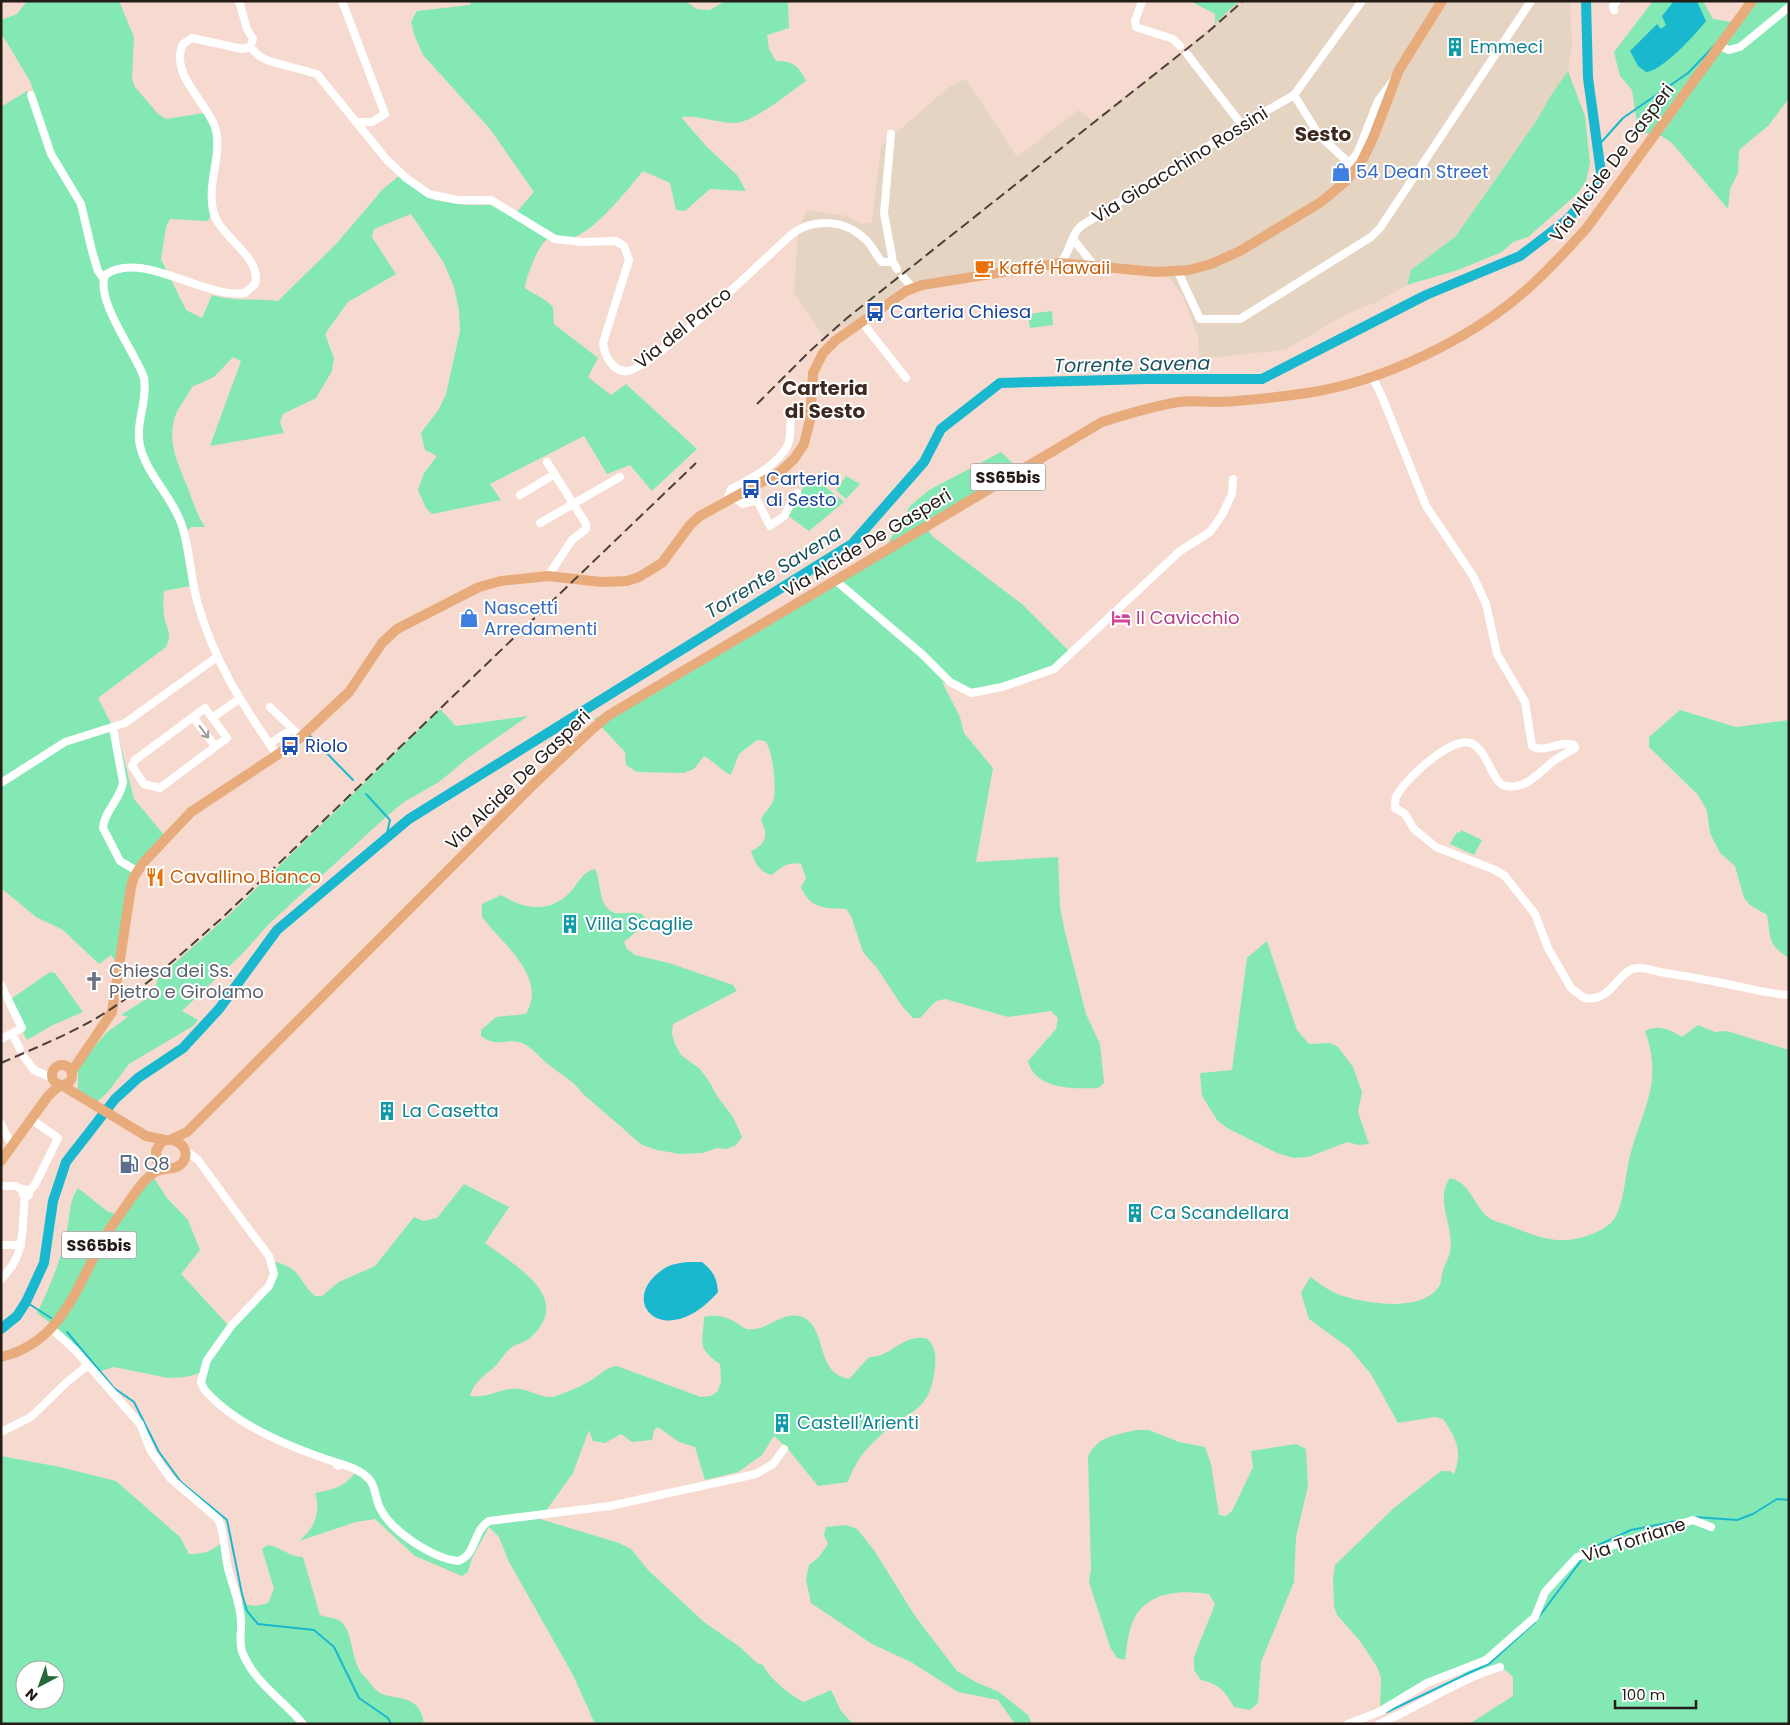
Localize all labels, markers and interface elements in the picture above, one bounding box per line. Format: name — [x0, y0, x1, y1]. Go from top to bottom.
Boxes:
place label: Emmeci — [1470, 34, 1543, 59]
building icon: Emmeci — [1444, 36, 1466, 58]
street label: Via Alcide De Gasperi — [1544, 78, 1679, 247]
street label: Via Gioacchino Rossini — [1087, 100, 1272, 229]
district label: Sesto — [1295, 120, 1352, 148]
place label: 54 Dean Street — [1356, 159, 1489, 184]
shop icon: 54 Dean Street — [1330, 161, 1352, 183]
place label: Kaffé Hawaii — [999, 255, 1110, 280]
cafe icon: Kaffé Hawaii — [973, 257, 995, 279]
street label: Via del Parco — [629, 281, 736, 374]
place label: Carteria Chiesa — [890, 299, 1031, 324]
bus stop icon: Carteria Chiesa — [864, 301, 886, 323]
water label: Torrente Savena — [1054, 350, 1211, 379]
district label: Carteria di Sesto — [782, 374, 868, 425]
road number: SS65bis — [970, 464, 1046, 491]
place label: Carteria di Sesto — [766, 466, 840, 512]
bus stop icon: Carteria di Sesto — [740, 478, 762, 500]
street label: Via Alcide De Gasperi — [778, 482, 956, 603]
water label: Torrente Savena — [700, 519, 847, 625]
place label: Nascetti Arredamenti — [484, 595, 597, 641]
place label: Il Cavicchio — [1136, 605, 1240, 630]
shop icon: Nascetti Arredamenti — [458, 607, 480, 629]
hotel icon: Il Cavicchio — [1110, 607, 1132, 629]
street label: Via Alcide De Gasperi — [440, 704, 596, 855]
one-way arrow — [199, 725, 210, 738]
place label: Riolo — [305, 733, 348, 758]
bus stop icon: Riolo — [279, 735, 301, 757]
place label: Cavallino Bianco — [170, 864, 321, 889]
restaurant icon: Cavallino Bianco — [144, 866, 166, 888]
place label: Villa Scaglie — [585, 911, 693, 936]
building icon: Villa Scaglie — [559, 913, 581, 935]
place label: Chiesa dei Ss. Pietro e Girolamo — [109, 958, 264, 1004]
church icon: Chiesa dei Ss. Pietro e Girolamo — [83, 970, 105, 992]
place label: La Casetta — [402, 1098, 499, 1123]
building icon: La Casetta — [376, 1100, 398, 1122]
place label: Q8 — [144, 1151, 170, 1176]
fuel station icon: Q8 — [118, 1153, 140, 1175]
place label: Ca Scandellara — [1150, 1200, 1289, 1225]
building icon: Ca Scandellara — [1124, 1202, 1146, 1224]
road number: SS65bis — [62, 1232, 136, 1258]
place label: Castell'Arienti — [797, 1410, 919, 1435]
building icon: Castell'Arienti — [771, 1412, 793, 1434]
street label: Via Torriane — [1579, 1511, 1689, 1568]
north arrow — [15, 1660, 65, 1710]
scale bar — [1615, 1678, 1696, 1710]
text: N — [21, 1684, 42, 1706]
text: 100 m — [1622, 1684, 1665, 1705]

